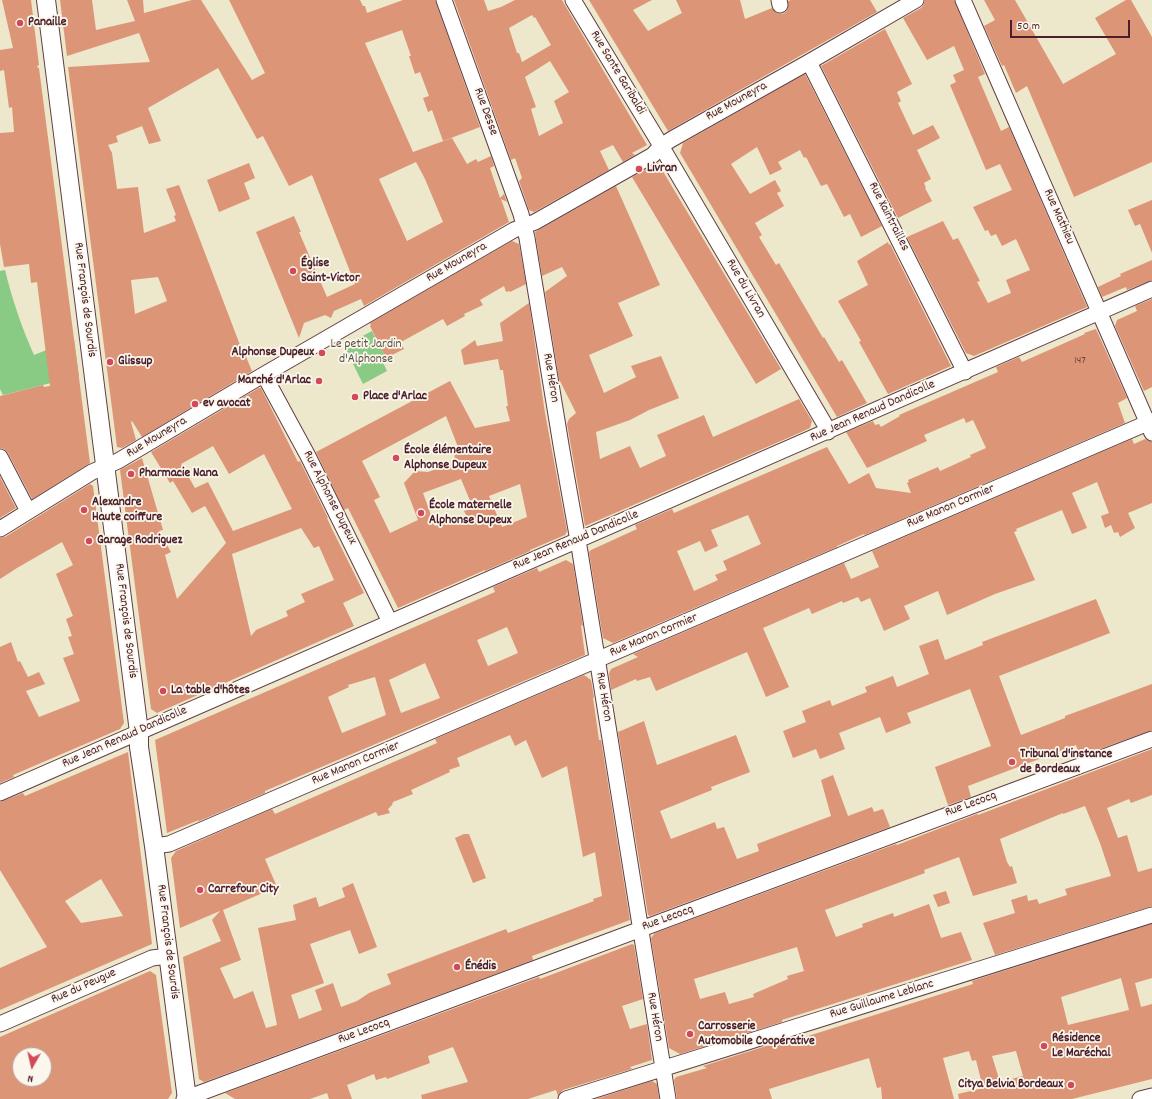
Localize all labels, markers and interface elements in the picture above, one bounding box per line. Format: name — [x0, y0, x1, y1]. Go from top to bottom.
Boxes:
scale bar — [1012, 12, 1132, 38]
place label: Panaille — [28, 15, 66, 31]
marker: Panaille — [15, 18, 25, 28]
text: 50 m — [1017, 18, 1040, 35]
street label: Rue Sante Garibaldi — [586, 28, 648, 118]
street label: Rue Mouneyra — [704, 79, 770, 125]
street label: Rue Desse — [469, 86, 501, 138]
place label: Livran — [647, 161, 677, 177]
marker: Livran — [634, 164, 644, 174]
street label: Rue Xaintrailles — [864, 180, 912, 254]
street label: Rue Mathieu — [1039, 187, 1077, 247]
street label: Rue Mouneyra — [424, 239, 490, 287]
street label: Rue François de Sourdis — [69, 242, 99, 358]
place label: Église Saint-Victor — [301, 256, 360, 287]
street label: Rue du Livran — [722, 257, 768, 321]
marker: Église Saint-Victor — [288, 266, 298, 276]
park label: Le petit Jardin d'Alphonse — [331, 337, 401, 368]
place label: Alphonse Dupeux — [231, 345, 314, 361]
marker: Alphonse Dupeux — [317, 348, 327, 358]
street label: Rue Héron — [538, 352, 562, 404]
place label: Glissup — [118, 354, 153, 370]
house number: 147 — [1074, 354, 1086, 368]
marker: Glissup — [105, 357, 115, 367]
place label: Marché d'Arlac — [238, 373, 311, 389]
marker: Marché d'Arlac — [314, 376, 324, 386]
street label: Rue Jean Renaud Dandicolle — [808, 377, 938, 447]
place label: Place d'Arlac — [363, 389, 427, 405]
marker: Place d'Arlac — [350, 392, 360, 402]
place label: ev avocat — [203, 396, 251, 412]
marker: ev avocat — [190, 399, 200, 409]
street label: Rue Mouneyra — [124, 414, 190, 462]
place label: École élémentaire Alphonse Dupeux — [404, 443, 491, 474]
street label: Rue Alphonse Dupeux — [299, 448, 359, 548]
marker: École élémentaire Alphonse Dupeux — [391, 453, 401, 463]
place label: Pharmacie Nana — [139, 466, 218, 482]
marker: Pharmacie Nana — [126, 469, 136, 479]
street label: Rue Manon Cormier — [905, 481, 997, 533]
place label: Alexandre Haute coiffure — [92, 495, 162, 526]
place label: École maternelle Alphonse Dupeux — [429, 498, 512, 529]
marker: Alexandre Haute coiffure — [79, 505, 89, 515]
street label: Rue Jean Renaud Dandicolle — [511, 507, 641, 575]
marker: École maternelle Alphonse Dupeux — [416, 508, 426, 518]
place label: Garage Rodriguez — [97, 533, 182, 549]
marker: Garage Rodriguez — [84, 536, 94, 546]
street label: Rue François de Sourdis — [110, 563, 140, 679]
street label: Rue Manon Cormier — [608, 610, 700, 662]
street label: Rue Héron — [591, 671, 615, 723]
place label: La table d'hôtes — [171, 683, 250, 699]
marker: La table d'hôtes — [158, 686, 168, 696]
street label: Rue Jean Renaud Dandicolle — [60, 703, 190, 773]
street label: Rue Manon Cormier — [310, 738, 402, 790]
place label: Tribunal d'instance de Bordeaux — [1020, 747, 1112, 778]
marker: Tribunal d'instance de Bordeaux — [1007, 757, 1017, 767]
street label: Rue Lecocq — [943, 788, 999, 822]
place label: Carrefour City — [208, 882, 279, 898]
street label: Rue François de Sourdis — [152, 884, 182, 1000]
marker: Carrefour City — [195, 885, 205, 895]
street label: Rue Lecocq — [640, 902, 696, 936]
place label: Énédis — [465, 959, 496, 975]
marker: Énédis — [452, 962, 462, 972]
street label: Rue du Peugue — [49, 966, 119, 1008]
street label: Rue Guillaume Leblanc — [828, 977, 936, 1023]
street label: Rue Héron — [642, 991, 666, 1043]
street label: Rue Lecocq — [336, 1015, 392, 1049]
place label: Carrosserie Automobile Coopérative — [698, 1019, 815, 1050]
marker: Carrosserie Automobile Coopérative — [685, 1029, 695, 1039]
place label: Résidence Le Maréchal — [1052, 1031, 1111, 1062]
marker: Résidence Le Maréchal — [1039, 1041, 1049, 1051]
north arrow — [12, 1047, 52, 1087]
text: N — [27, 1070, 34, 1086]
place label: Citya Belvia Bordeaux — [958, 1077, 1063, 1093]
marker: Citya Belvia Bordeaux — [1066, 1080, 1076, 1090]

